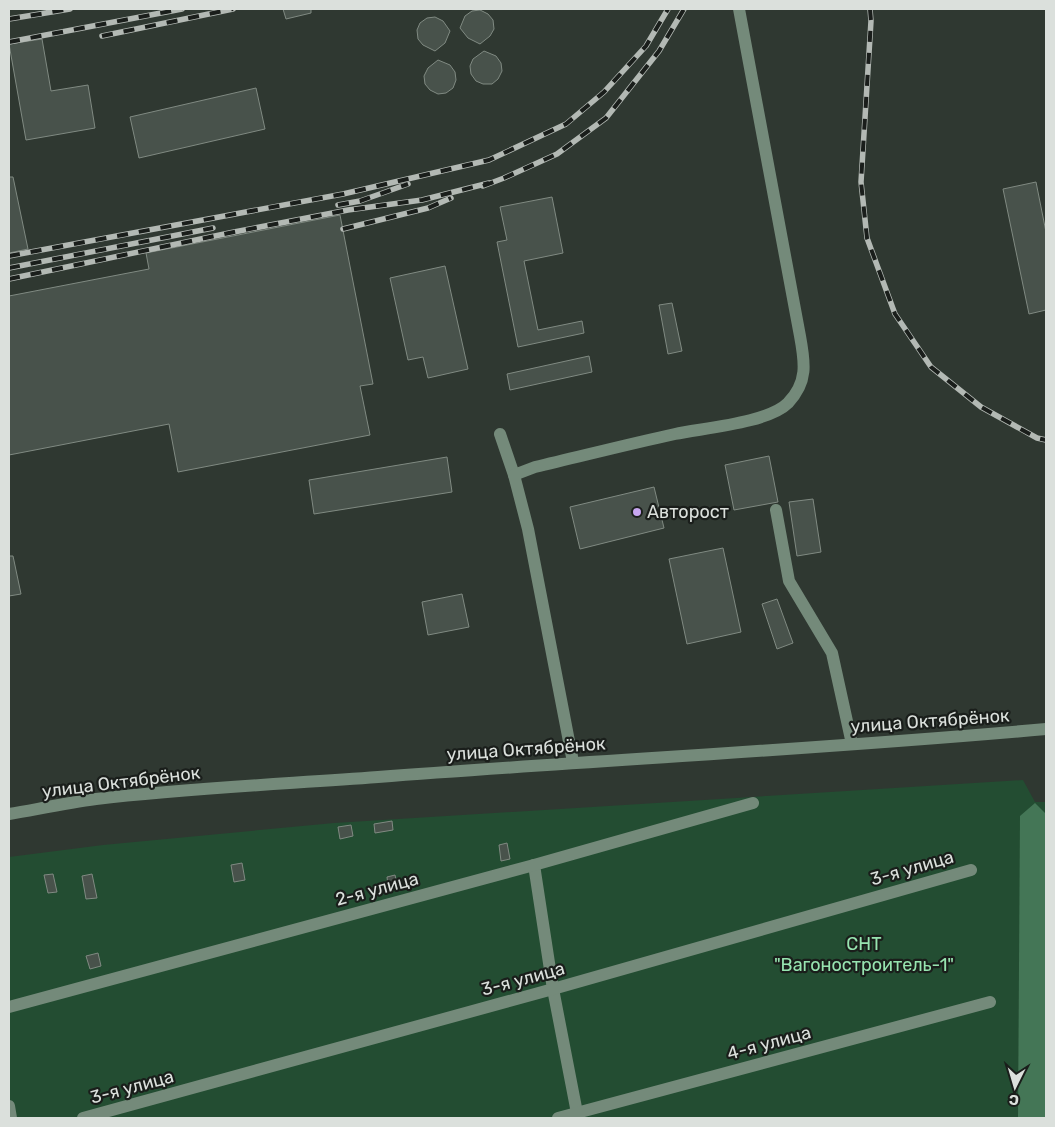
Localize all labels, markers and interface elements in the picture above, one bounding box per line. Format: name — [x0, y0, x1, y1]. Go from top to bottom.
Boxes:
place label: Авторост — [647, 501, 729, 523]
marker: Авторост — [631, 506, 643, 518]
street label: улица Октябрёнок — [850, 704, 1011, 738]
street label: улица Октябрёнок — [446, 732, 607, 766]
street label: улица Октябрёнок — [41, 761, 202, 803]
street label: 3-я улица — [868, 846, 956, 890]
street label: 2-я улица — [333, 867, 421, 911]
park label: СНТ "Вагоностроитель-1" — [774, 933, 954, 976]
street label: 3-я улица — [479, 957, 567, 1001]
street label: 4-я улица — [725, 1021, 813, 1065]
north arrow — [990, 1062, 1040, 1112]
street label: 3-я улица — [88, 1065, 176, 1109]
text: С — [1008, 1091, 1020, 1108]

